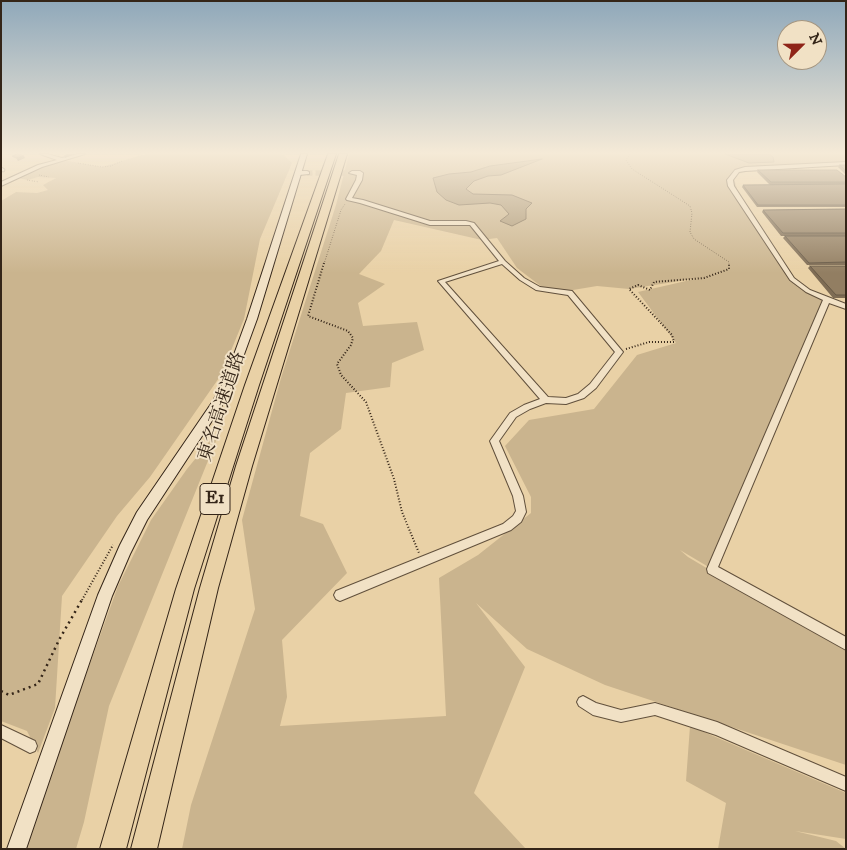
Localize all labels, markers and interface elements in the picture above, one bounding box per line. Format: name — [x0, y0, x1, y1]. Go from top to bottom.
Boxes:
north arrow — [777, 20, 827, 70]
text: N — [804, 31, 825, 48]
street label: 東名高速道路 — [195, 349, 251, 465]
road number: E1 — [200, 484, 230, 514]

